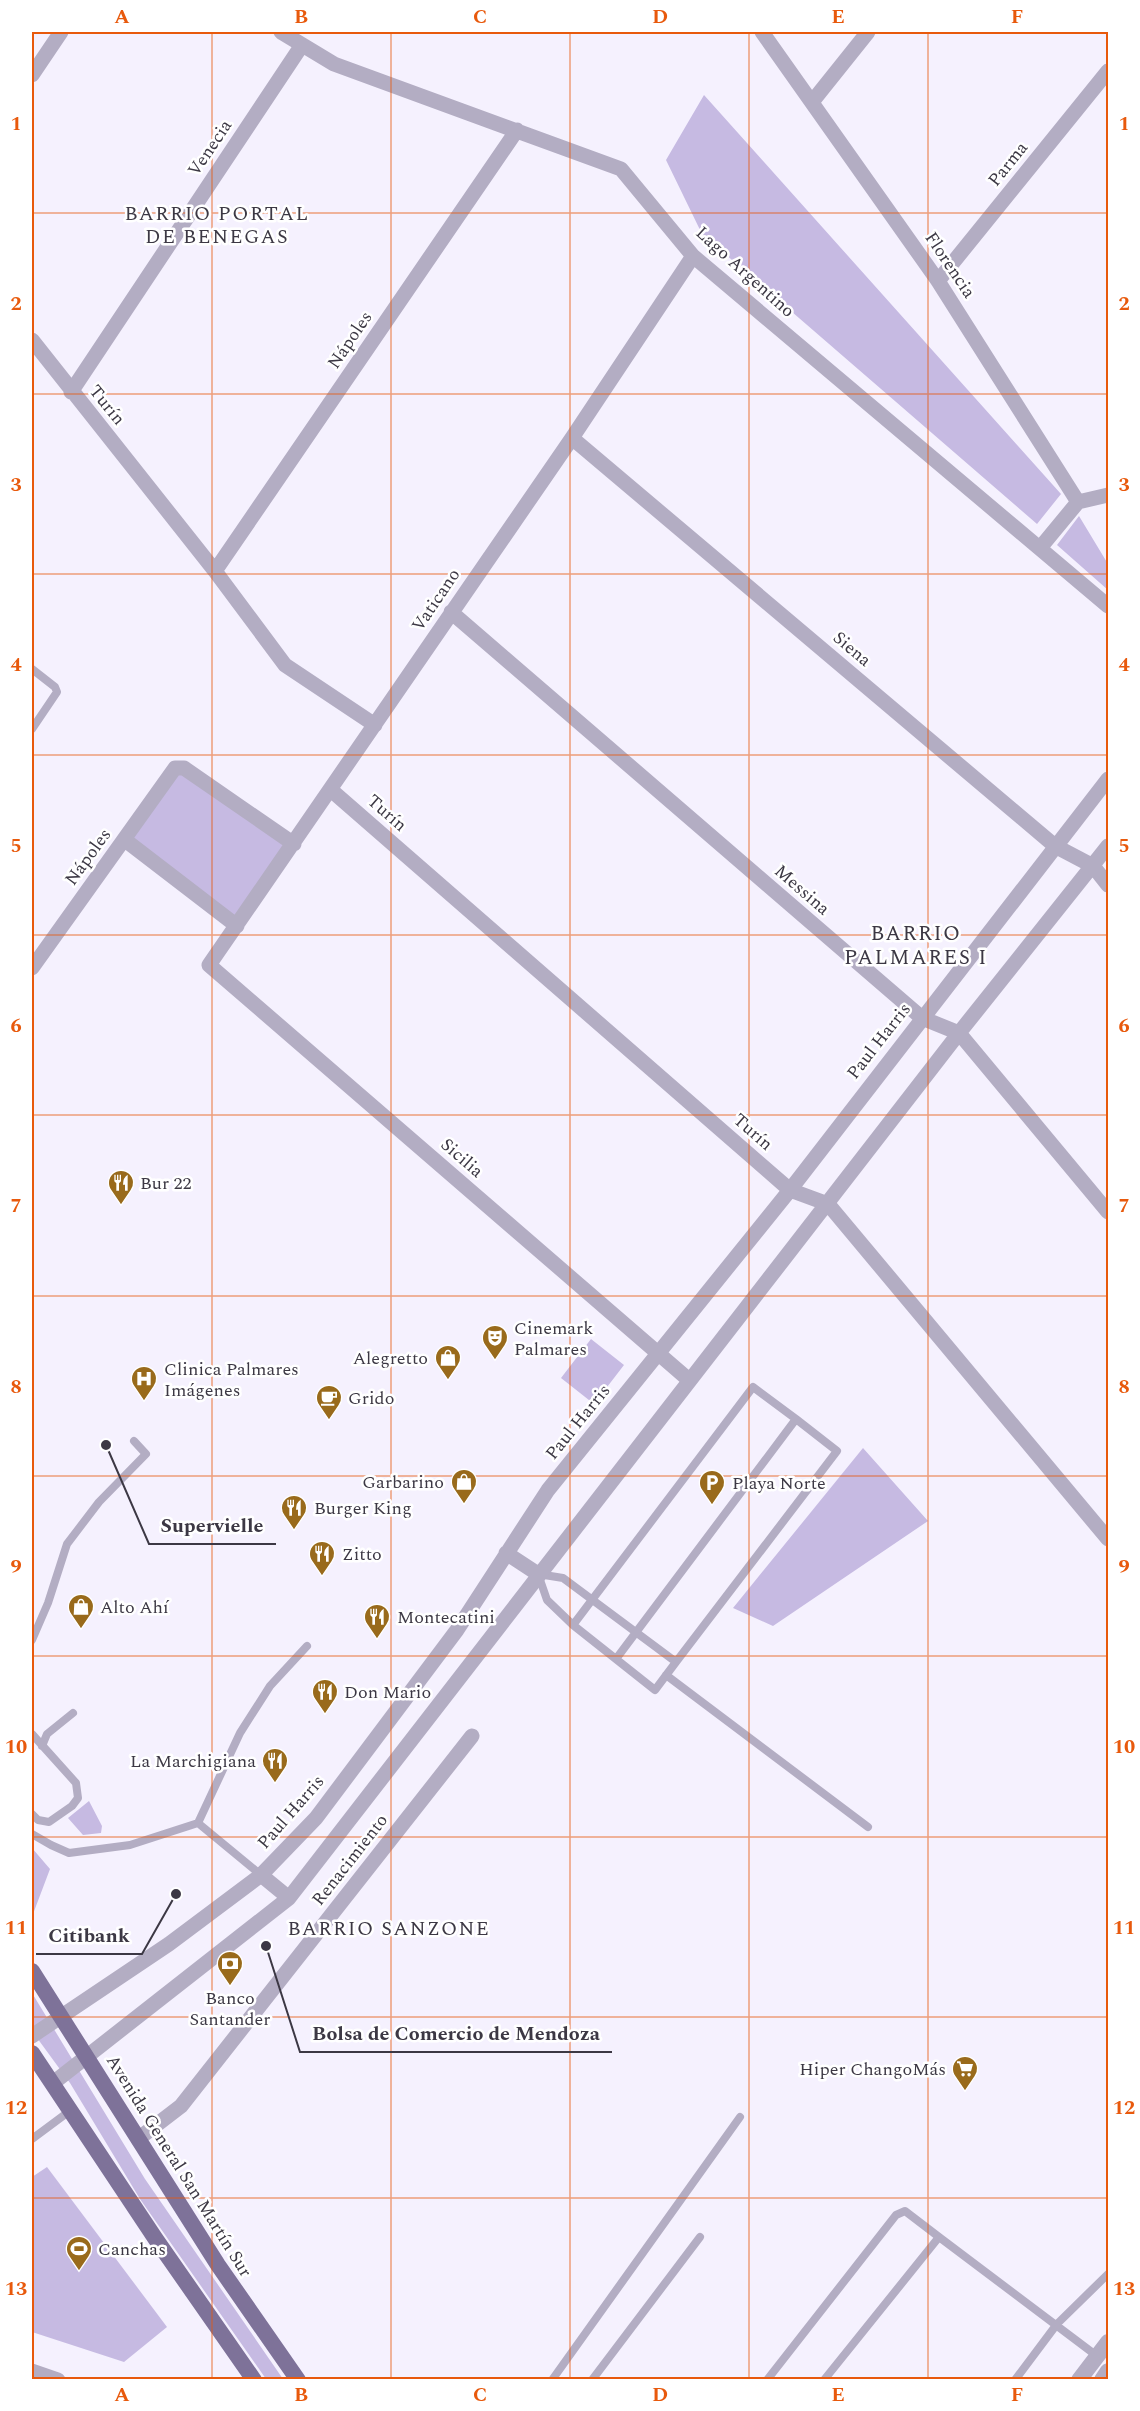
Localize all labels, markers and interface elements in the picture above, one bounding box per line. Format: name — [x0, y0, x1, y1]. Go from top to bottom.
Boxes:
text: A — [114, 2, 130, 32]
text: B — [294, 2, 308, 32]
text: C — [473, 2, 487, 32]
text: D — [652, 2, 668, 32]
text: E — [831, 2, 845, 32]
text: F — [1011, 2, 1023, 32]
text: 1 — [10, 109, 22, 139]
text: 1 — [1118, 109, 1130, 139]
street label: Venecia — [181, 114, 239, 182]
street label: Parma — [981, 135, 1035, 192]
district label: BARRIO PORTAL DE BENEGAS — [124, 199, 310, 252]
street label: Lago Argentino — [689, 220, 801, 324]
street label: Florencia — [918, 226, 982, 304]
text: 2 — [10, 289, 22, 319]
text: 2 — [1118, 289, 1130, 319]
street label: Nápoles — [321, 306, 379, 374]
street label: Turín — [82, 379, 132, 431]
text: 3 — [10, 470, 22, 500]
text: 3 — [1118, 470, 1130, 500]
street label: Vaticano — [405, 563, 467, 637]
street label: Siena — [827, 625, 877, 673]
text: 4 — [10, 650, 22, 680]
text: 4 — [1118, 650, 1130, 680]
street label: Turín — [361, 788, 413, 838]
street label: Nápoles — [58, 823, 118, 891]
text: 5 — [10, 831, 22, 861]
text: 5 — [1118, 831, 1130, 861]
street label: Messina — [768, 858, 836, 922]
district label: BARRIO PALMARES I — [844, 918, 988, 974]
street label: Paul Harris — [840, 997, 918, 1085]
text: 6 — [10, 1011, 22, 1041]
text: 6 — [1118, 1011, 1130, 1041]
street label: Turín — [727, 1107, 779, 1157]
street label: Sicilia — [435, 1132, 490, 1184]
restaurant icon: Bur 22 — [106, 1168, 136, 1206]
place label: Bur 22 — [140, 1170, 192, 1197]
text: 7 — [10, 1191, 22, 1221]
text: 7 — [1118, 1191, 1130, 1221]
place label: Cinemark Palmares — [514, 1315, 593, 1363]
theatre icon: Cinemark Palmares — [480, 1323, 510, 1361]
shop icon: Alegretto — [433, 1343, 463, 1381]
place label: Alegretto — [353, 1345, 428, 1372]
place label: Clinica Palmares Imágenes — [164, 1356, 299, 1404]
hospital icon: Clinica Palmares Imágenes — [129, 1364, 159, 1402]
text: 8 — [10, 1372, 22, 1402]
text: 8 — [1118, 1372, 1130, 1402]
street label: Paul Harris — [539, 1378, 617, 1466]
cafe icon: Grido — [314, 1383, 344, 1421]
place label: Grido — [348, 1385, 394, 1412]
shop icon: Garbarino — [449, 1467, 479, 1505]
parking icon: Playa Norte — [697, 1468, 727, 1506]
place label: Garbarino — [362, 1469, 444, 1496]
place label: Playa Norte — [732, 1470, 826, 1497]
restaurant icon: Burger King — [279, 1493, 309, 1531]
place label: Burger King — [314, 1495, 412, 1522]
callout: Supervielle — [149, 1506, 276, 1544]
text: Supervielle — [161, 1511, 264, 1541]
restaurant icon: Zitto — [307, 1539, 337, 1577]
place label: Zitto — [342, 1541, 382, 1568]
text: 9 — [10, 1552, 22, 1582]
text: 9 — [1118, 1552, 1130, 1582]
shop icon: Alto Ahí — [66, 1592, 96, 1630]
place label: Alto Ahí — [100, 1594, 170, 1621]
restaurant icon: Montecatini — [362, 1602, 392, 1640]
place label: Montecatini — [397, 1604, 495, 1631]
restaurant icon: Don Mario — [310, 1677, 340, 1715]
place label: Don Mario — [344, 1679, 431, 1706]
text: 10 — [5, 1732, 27, 1762]
text: 10 — [1113, 1732, 1135, 1762]
restaurant icon: La Marchigiana — [260, 1746, 290, 1784]
place label: La Marchigiana — [130, 1748, 256, 1775]
street label: Paul Harris — [251, 1769, 331, 1855]
street label: Renacimiento — [305, 1808, 395, 1912]
text: 11 — [5, 1913, 27, 1943]
text: 11 — [1113, 1913, 1135, 1943]
district label: BARRIO SANZONE — [288, 1914, 490, 1944]
callout: Citibank — [36, 1916, 142, 1954]
text: Citibank — [48, 1921, 130, 1951]
bank icon: Banco Santander — [215, 1949, 245, 1987]
place label: Banco Santander — [190, 1985, 270, 2033]
callout: Bolsa de Comercio de Mendoza — [300, 2014, 612, 2052]
text: Bolsa de Comercio de Mendoza — [312, 2019, 601, 2049]
street label: Avenida General San Martín Sur — [99, 2050, 259, 2282]
supermarket icon: Hiper ChangoMás — [950, 2054, 980, 2092]
place label: Hiper ChangoMás — [799, 2056, 946, 2083]
text: 12 — [5, 2093, 27, 2123]
text: 12 — [1113, 2093, 1135, 2123]
sports icon: Canchas — [64, 2234, 94, 2272]
place label: Canchas — [98, 2236, 166, 2263]
text: 13 — [5, 2274, 27, 2304]
text: 13 — [1113, 2274, 1135, 2304]
text: A — [114, 2380, 130, 2410]
text: B — [294, 2380, 308, 2410]
text: C — [473, 2380, 487, 2410]
text: D — [652, 2380, 668, 2410]
text: E — [831, 2380, 845, 2410]
text: F — [1011, 2380, 1023, 2410]

